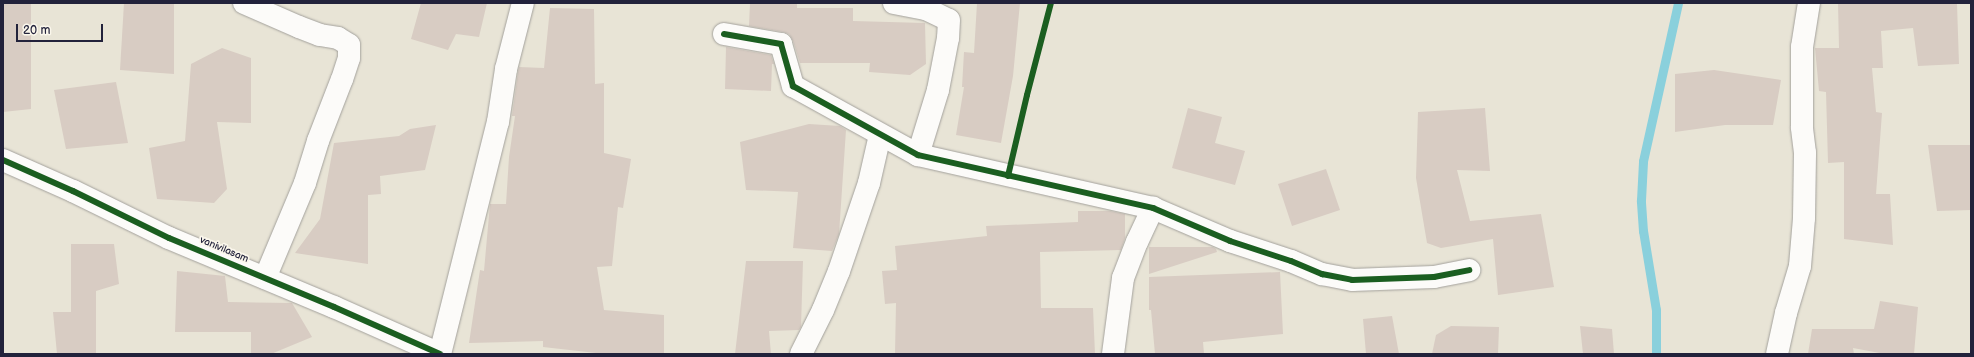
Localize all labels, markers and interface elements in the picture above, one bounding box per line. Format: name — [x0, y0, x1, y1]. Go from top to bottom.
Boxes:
scale bar — [18, 16, 105, 42]
text: 20 m — [23, 23, 50, 38]
street label: vanivilasam — [198, 234, 250, 266]

